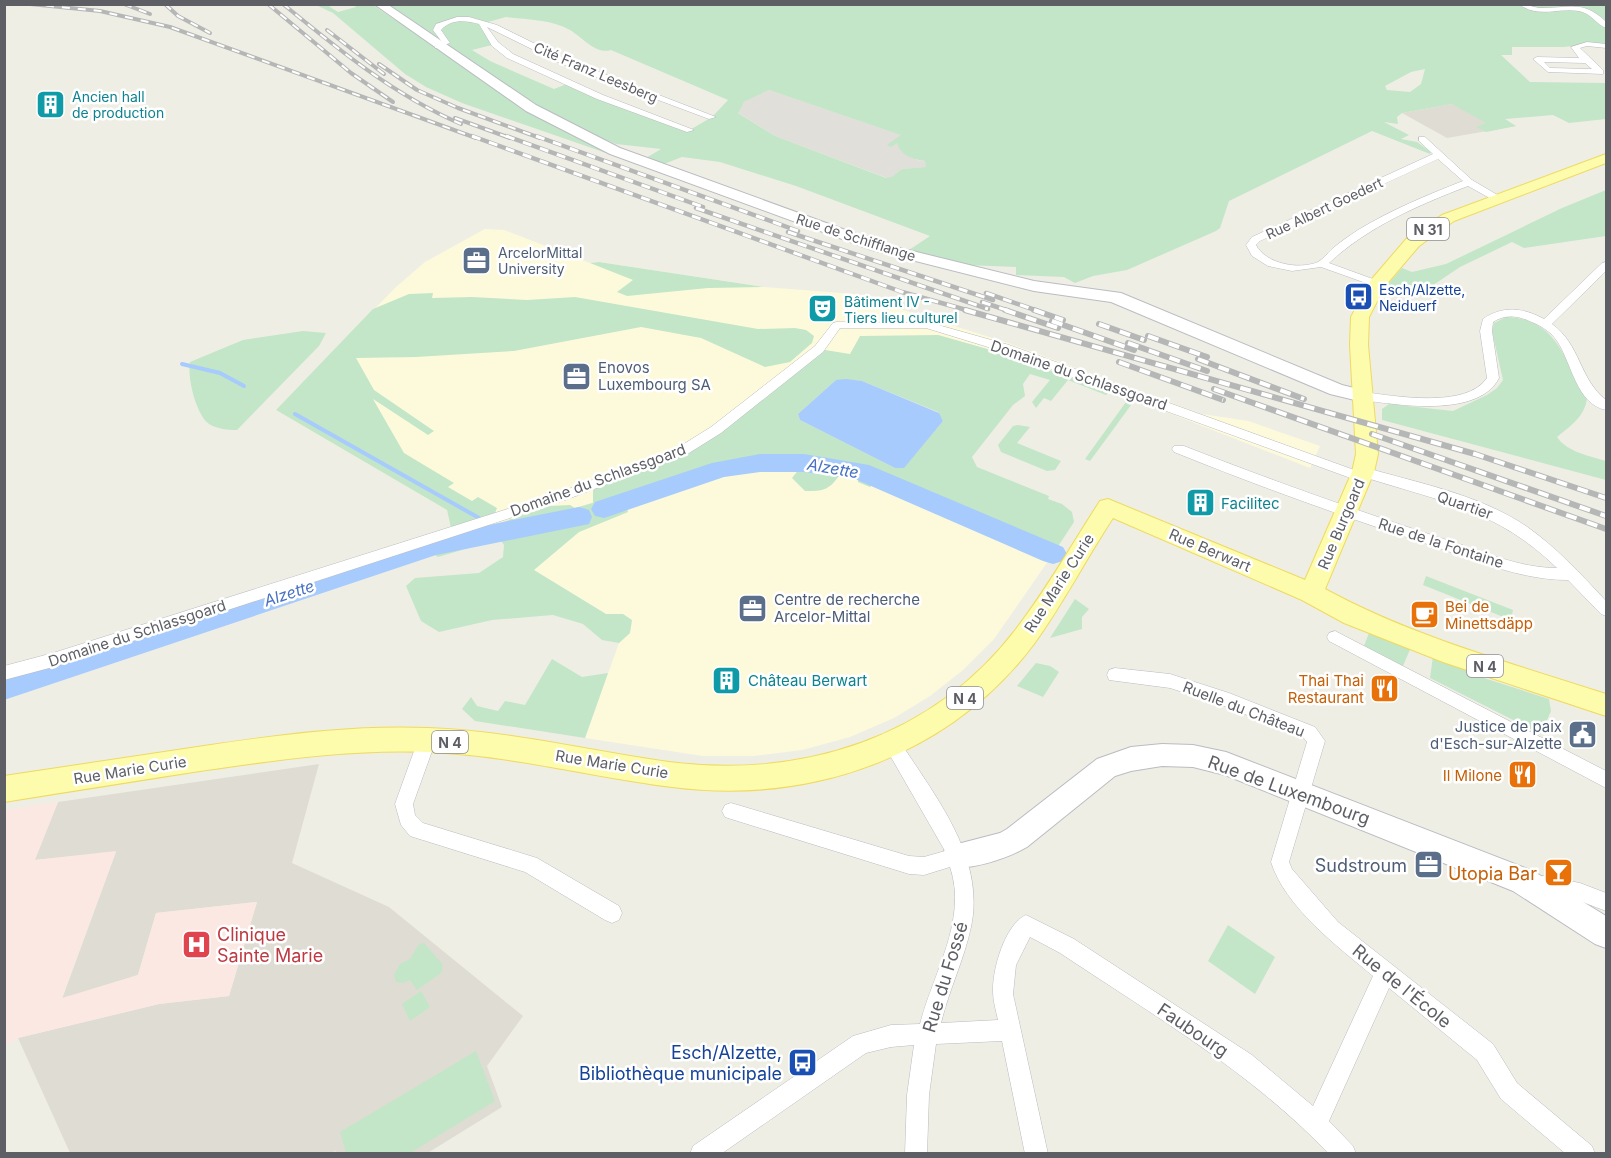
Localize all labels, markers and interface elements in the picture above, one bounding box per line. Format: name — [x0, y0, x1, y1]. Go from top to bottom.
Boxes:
street label: Cité Franz Leesberg — [531, 38, 661, 106]
building icon: Ancien hall de production — [35, 88, 67, 120]
place label: Ancien hall de production — [72, 88, 164, 121]
street label: Rue Albert Goedert — [1263, 173, 1386, 243]
street label: Rue de Schifflange — [794, 210, 918, 264]
road number: N 31 — [1407, 218, 1449, 240]
office icon: ArcelorMittal University — [461, 244, 493, 276]
place label: ArcelorMittal University — [498, 244, 582, 277]
bus stop icon: Esch/Alzette, Neiduerf — [1342, 281, 1374, 313]
place label: Esch/Alzette, Neiduerf — [1379, 281, 1465, 314]
theatre icon: Bâtiment IV - Tiers lieu culturel — [807, 293, 839, 325]
place label: Bâtiment IV - Tiers lieu culturel — [844, 293, 958, 326]
street label: Domaine du Schlassgoard — [988, 336, 1170, 414]
place label: Enovos Luxembourg SA — [598, 358, 711, 394]
office icon: Enovos Luxembourg SA — [561, 360, 593, 392]
street label: Domaine du Schlassgoard — [508, 439, 688, 521]
water label: Alzette — [805, 453, 860, 482]
street label: Rue Burgoard — [1313, 476, 1369, 572]
building icon: Facilitec — [1184, 487, 1216, 519]
street label: Quartier — [1435, 487, 1496, 523]
place label: Facilitec — [1221, 494, 1279, 513]
street label: Rue de la Fontaine — [1376, 514, 1506, 572]
street label: Rue Berwart — [1166, 524, 1254, 576]
street label: Rue Marie Curie — [1020, 530, 1098, 636]
water label: Alzette — [260, 575, 317, 611]
place label: Centre de recherche Arcelor-Mittal — [774, 590, 920, 626]
office icon: Centre de recherche Arcelor-Mittal — [737, 592, 769, 624]
street label: Domaine du Schlassgoard — [46, 595, 228, 671]
place label: Bei de Minettsdäpp — [1445, 597, 1533, 633]
cafe icon: Bei de Minettsdäpp — [1408, 599, 1440, 631]
road number: N 4 — [1467, 655, 1503, 677]
building icon: Château Berwart — [711, 664, 743, 696]
place label: Château Berwart — [748, 671, 867, 690]
place label: Thai Thai Restaurant — [1288, 671, 1364, 707]
restaurant icon: Thai Thai Restaurant — [1369, 673, 1401, 705]
street label: Ruelle du Château — [1180, 677, 1308, 741]
road number: N 4 — [947, 687, 983, 709]
place label: Justice de paix d'Esch-sur-Alzette — [1430, 717, 1562, 753]
public building icon: Justice de paix d'Esch-sur-Alzette — [1567, 719, 1599, 751]
road number: N 4 — [432, 731, 468, 753]
street label: Rue Marie Curie — [554, 746, 670, 782]
street label: Rue de Luxembourg — [1205, 751, 1373, 829]
street label: Rue Marie Curie — [72, 752, 188, 788]
restaurant icon: Il Milone — [1507, 759, 1539, 791]
place label: Il Milone — [1443, 766, 1502, 785]
office icon: Sudstroum — [1412, 849, 1444, 881]
place label: Sudstroum — [1315, 855, 1407, 876]
bar icon: Utopia Bar — [1542, 857, 1574, 889]
place label: Utopia Bar — [1448, 863, 1537, 884]
street label: Rue du Fossé — [918, 919, 972, 1035]
place label: Clinique Sainte Marie — [217, 924, 323, 966]
hospital icon: Clinique Sainte Marie — [180, 928, 212, 960]
street label: Rue de l'École — [1348, 939, 1456, 1032]
street label: Faubourg — [1154, 999, 1232, 1061]
place label: Esch/Alzette, Bibliothèque municipale — [579, 1042, 782, 1084]
bus stop icon: Esch/Alzette, Bibliothèque municipale — [787, 1046, 819, 1078]

